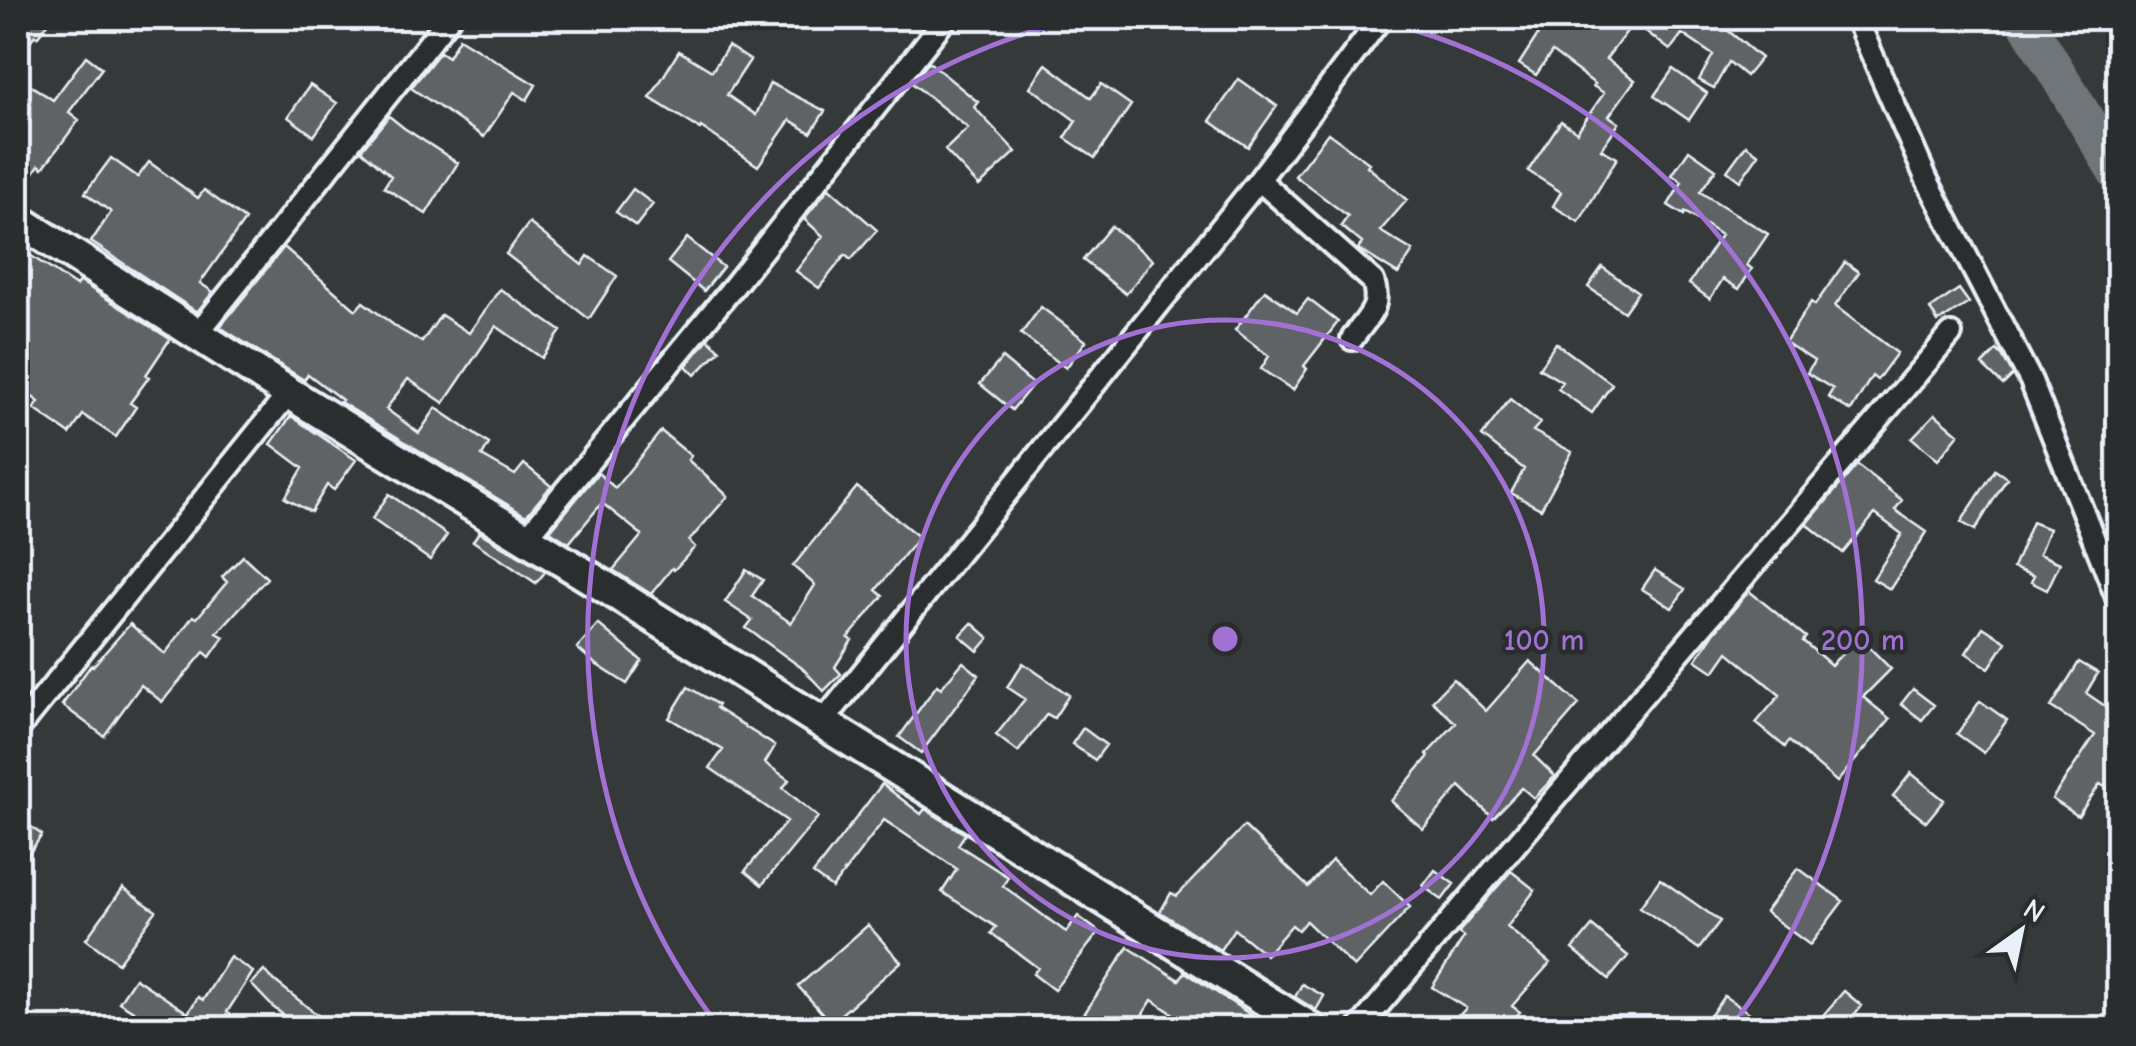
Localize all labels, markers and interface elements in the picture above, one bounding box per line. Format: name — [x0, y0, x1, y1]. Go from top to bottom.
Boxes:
centre of rings — [1207, 621, 1243, 657]
text: 100 m — [1504, 623, 1584, 658]
text: 200 m — [1821, 623, 1905, 658]
north arrow — [1971, 881, 2071, 981]
text: N — [2018, 892, 2050, 929]

